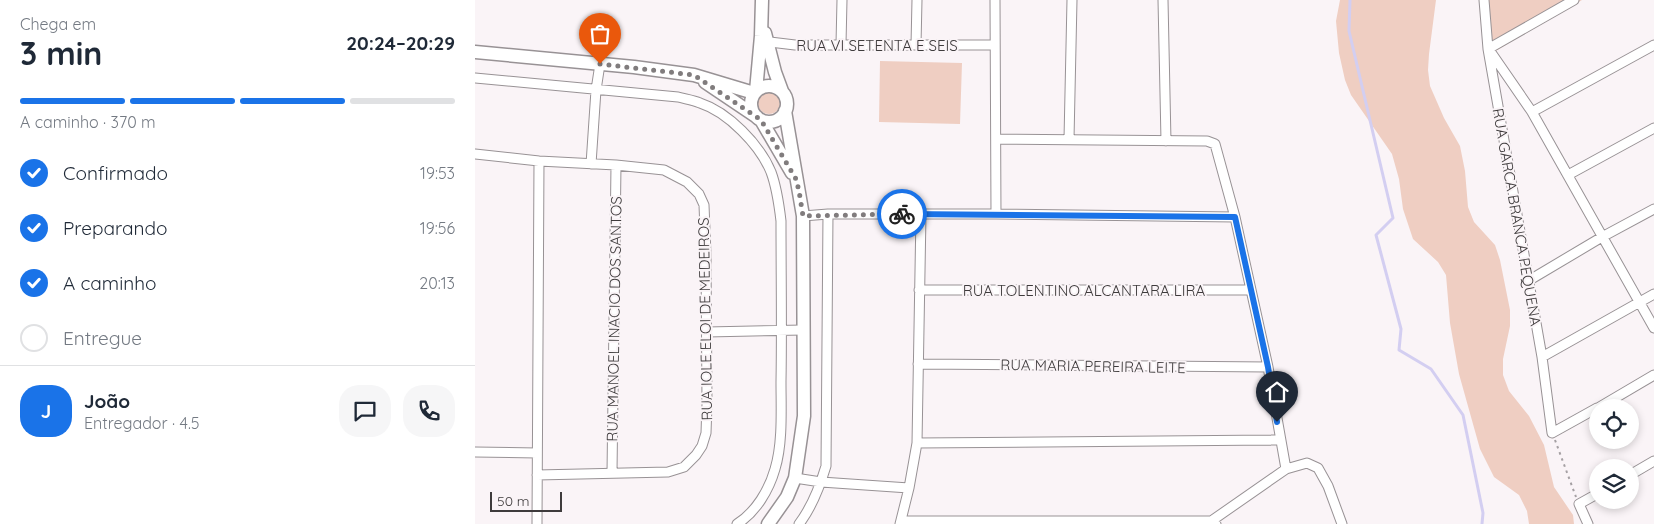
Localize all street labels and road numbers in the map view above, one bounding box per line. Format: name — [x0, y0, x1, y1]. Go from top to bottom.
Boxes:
street label: RUA VI SETENTA E SEIS — [796, 36, 958, 55]
street label: RUA GARCA BRANCA PEQUENA — [1488, 107, 1546, 328]
street label: RUA MANOEL INACIO DOS SANTOS — [602, 196, 626, 442]
street label: RUA IOLE ELOI DE MEDEIROS — [694, 217, 716, 421]
street label: RUA TOLENTINO ALCANTARA LIRA — [963, 281, 1206, 300]
street label: RUA MARIA PEREIRA LEITE — [1000, 355, 1186, 377]

